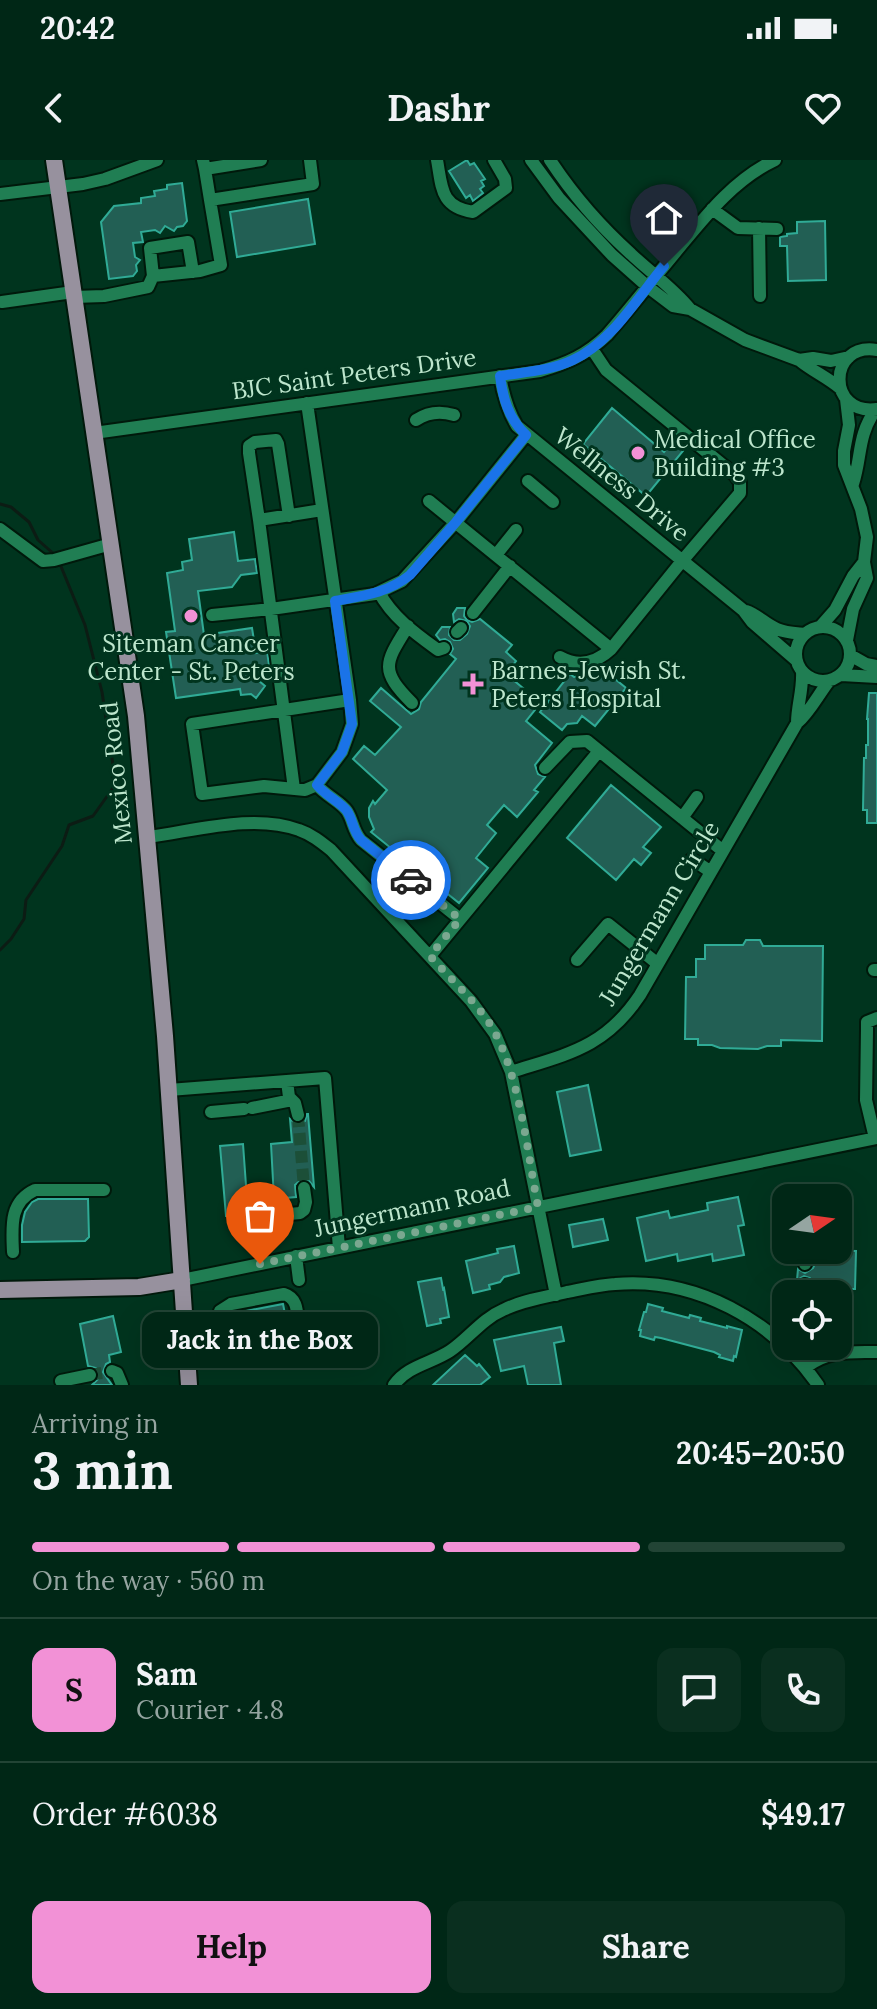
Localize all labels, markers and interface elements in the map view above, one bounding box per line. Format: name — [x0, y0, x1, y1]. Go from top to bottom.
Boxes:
text: 20:42 — [40, 9, 115, 47]
text: Dashr — [387, 85, 490, 131]
icon: back — [32, 86, 76, 130]
icon: heart — [801, 86, 845, 130]
pin — [630, 184, 698, 266]
icon: home — [642, 196, 686, 240]
street label: BJC Saint Peters Drive — [230, 342, 478, 406]
street label: Wellness Drive — [548, 420, 696, 548]
place label: Medical Office Building #3 — [654, 424, 816, 483]
marker: Medical Office Building #3 — [629, 444, 647, 462]
marker: Siteman Cancer Center - St. Peters — [182, 607, 200, 625]
place label: Siteman Cancer Center - St. Peters — [87, 628, 295, 687]
place label: Barnes-Jewish St. Peters Hospital — [491, 655, 686, 714]
marker: Barnes-Jewish St. Peters Hospital — [462, 673, 484, 695]
street label: Mexico Road — [93, 700, 139, 846]
street label: Jungermann Circle — [591, 815, 726, 1012]
courier — [371, 840, 451, 920]
icon: car — [389, 858, 433, 902]
street label: Jungermann Road — [310, 1172, 513, 1244]
pin — [226, 1182, 294, 1264]
north arrow — [772, 1184, 852, 1264]
map controls — [772, 1184, 852, 1360]
icon: bag — [238, 1194, 282, 1238]
button: locate — [772, 1280, 852, 1360]
callout: Jack in the Box — [142, 1312, 378, 1368]
text: Jack in the Box — [167, 1323, 353, 1356]
text: Arriving in — [32, 1407, 159, 1440]
text: 20:45–20:50 — [676, 1434, 845, 1472]
text: 3 min — [32, 1437, 173, 1503]
text: On the way · 560 m — [32, 1564, 265, 1597]
button: chat — [657, 1648, 741, 1732]
button: phone — [761, 1648, 845, 1732]
text: Sam — [136, 1655, 197, 1693]
text: S — [65, 1671, 83, 1709]
text: Courier · 4.8 — [136, 1693, 284, 1726]
text: Order #6038 — [32, 1795, 218, 1833]
text: $49.17 — [761, 1795, 845, 1833]
button: Help — [32, 1901, 431, 1993]
button: Share — [447, 1901, 845, 1993]

